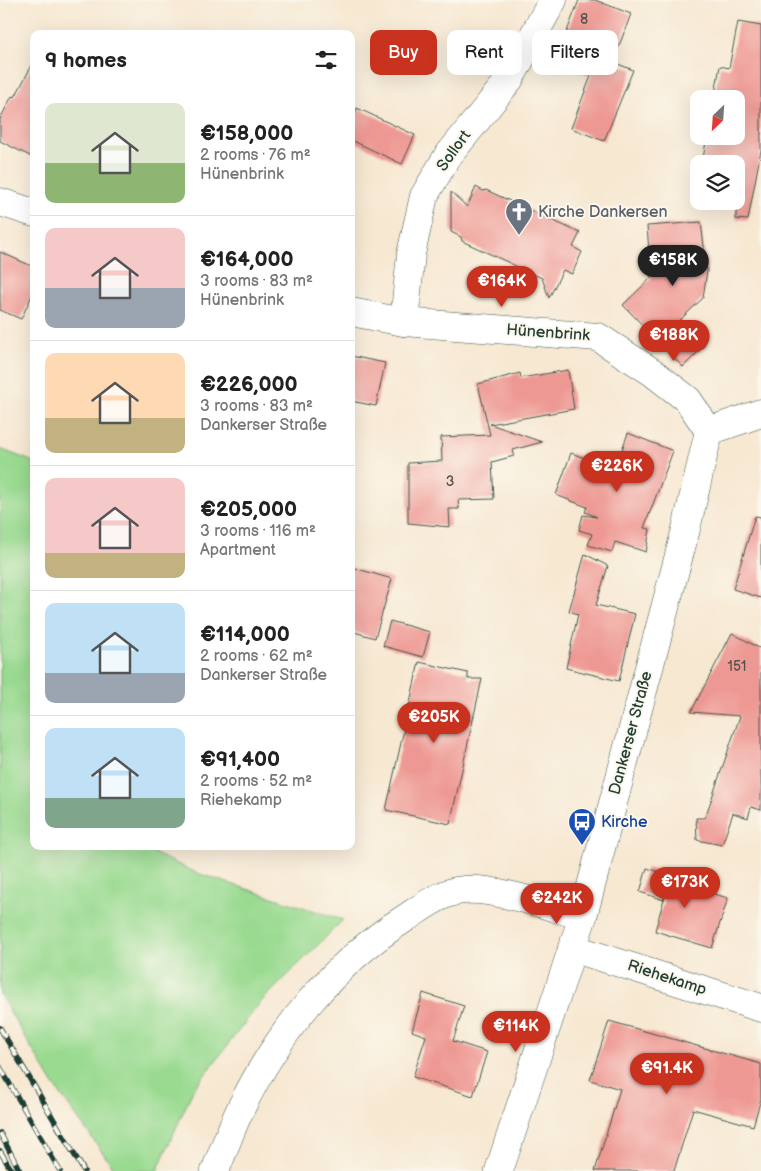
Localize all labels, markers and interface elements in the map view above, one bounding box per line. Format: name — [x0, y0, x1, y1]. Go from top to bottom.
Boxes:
house number: 8 — [580, 11, 588, 28]
chip: Buy — [370, 30, 437, 75]
chip: Rent — [447, 30, 522, 75]
chip: Filters — [532, 30, 618, 75]
icon: filters — [312, 46, 340, 74]
text: 9 homes — [45, 48, 127, 73]
north arrow — [690, 90, 745, 145]
map controls — [690, 90, 745, 210]
text: €158,000 — [200, 121, 293, 146]
icon: home — [85, 123, 145, 183]
street label: Sollort — [433, 127, 475, 175]
text: 2 rooms · 76 m² — [200, 146, 311, 165]
button: layers — [690, 155, 745, 210]
text: Hünenbrink — [200, 165, 284, 184]
church icon: Kirche Dankersen — [504, 197, 534, 236]
place label: Kirche Dankersen — [538, 203, 667, 222]
pin: €158K — [638, 244, 708, 287]
text: €164,000 — [200, 247, 294, 272]
icon: home — [85, 248, 145, 308]
text: €158K — [649, 251, 697, 270]
pin: €164K — [467, 266, 537, 308]
text: 3 rooms · 83 m² — [200, 272, 313, 291]
text: €164K — [478, 272, 526, 291]
text: Hünenbrink — [200, 291, 284, 310]
pin: €188K — [639, 320, 709, 362]
street label: Hünenbrink — [506, 321, 591, 345]
text: €188K — [650, 326, 698, 345]
text: €226,000 — [200, 372, 298, 397]
icon: home — [85, 373, 145, 433]
text: 3 rooms · 83 m² — [200, 397, 313, 416]
text: Dankerser Straße — [200, 416, 327, 435]
pin: €226K — [582, 450, 652, 493]
text: €226K — [591, 457, 643, 476]
house number: 3 — [446, 473, 454, 490]
text: €205,000 — [200, 497, 297, 522]
icon: home — [85, 498, 145, 558]
text: 3 rooms · 116 m² — [200, 522, 316, 541]
text: Apartment — [200, 541, 276, 560]
text: €114,000 — [200, 622, 290, 647]
icon: home — [85, 623, 145, 683]
text: 2 rooms · 62 m² — [200, 647, 313, 666]
house number: 151 — [728, 658, 746, 675]
text: Dankerser Straße — [200, 666, 327, 685]
street label: Dankerser Straße — [605, 669, 657, 797]
pin: €205K — [399, 702, 469, 744]
text: €205K — [408, 708, 460, 727]
text: €91,400 — [200, 747, 280, 772]
icon: home — [85, 748, 145, 808]
text: 2 rooms · 52 m² — [200, 772, 312, 791]
text: Riehekamp — [200, 791, 282, 810]
bus stop icon: Kirche — [567, 807, 597, 846]
place label: Kirche — [601, 813, 648, 832]
pin: €173K — [650, 866, 720, 909]
text: €173K — [661, 873, 709, 892]
pin: €242K — [522, 882, 592, 925]
text: €242K — [532, 889, 582, 908]
street label: Riehekamp — [625, 956, 709, 1000]
pin: €114K — [481, 1010, 551, 1053]
text: €114K — [493, 1017, 539, 1036]
pin: €91.4K — [626, 1052, 708, 1095]
text: €91.4K — [641, 1059, 693, 1078]

